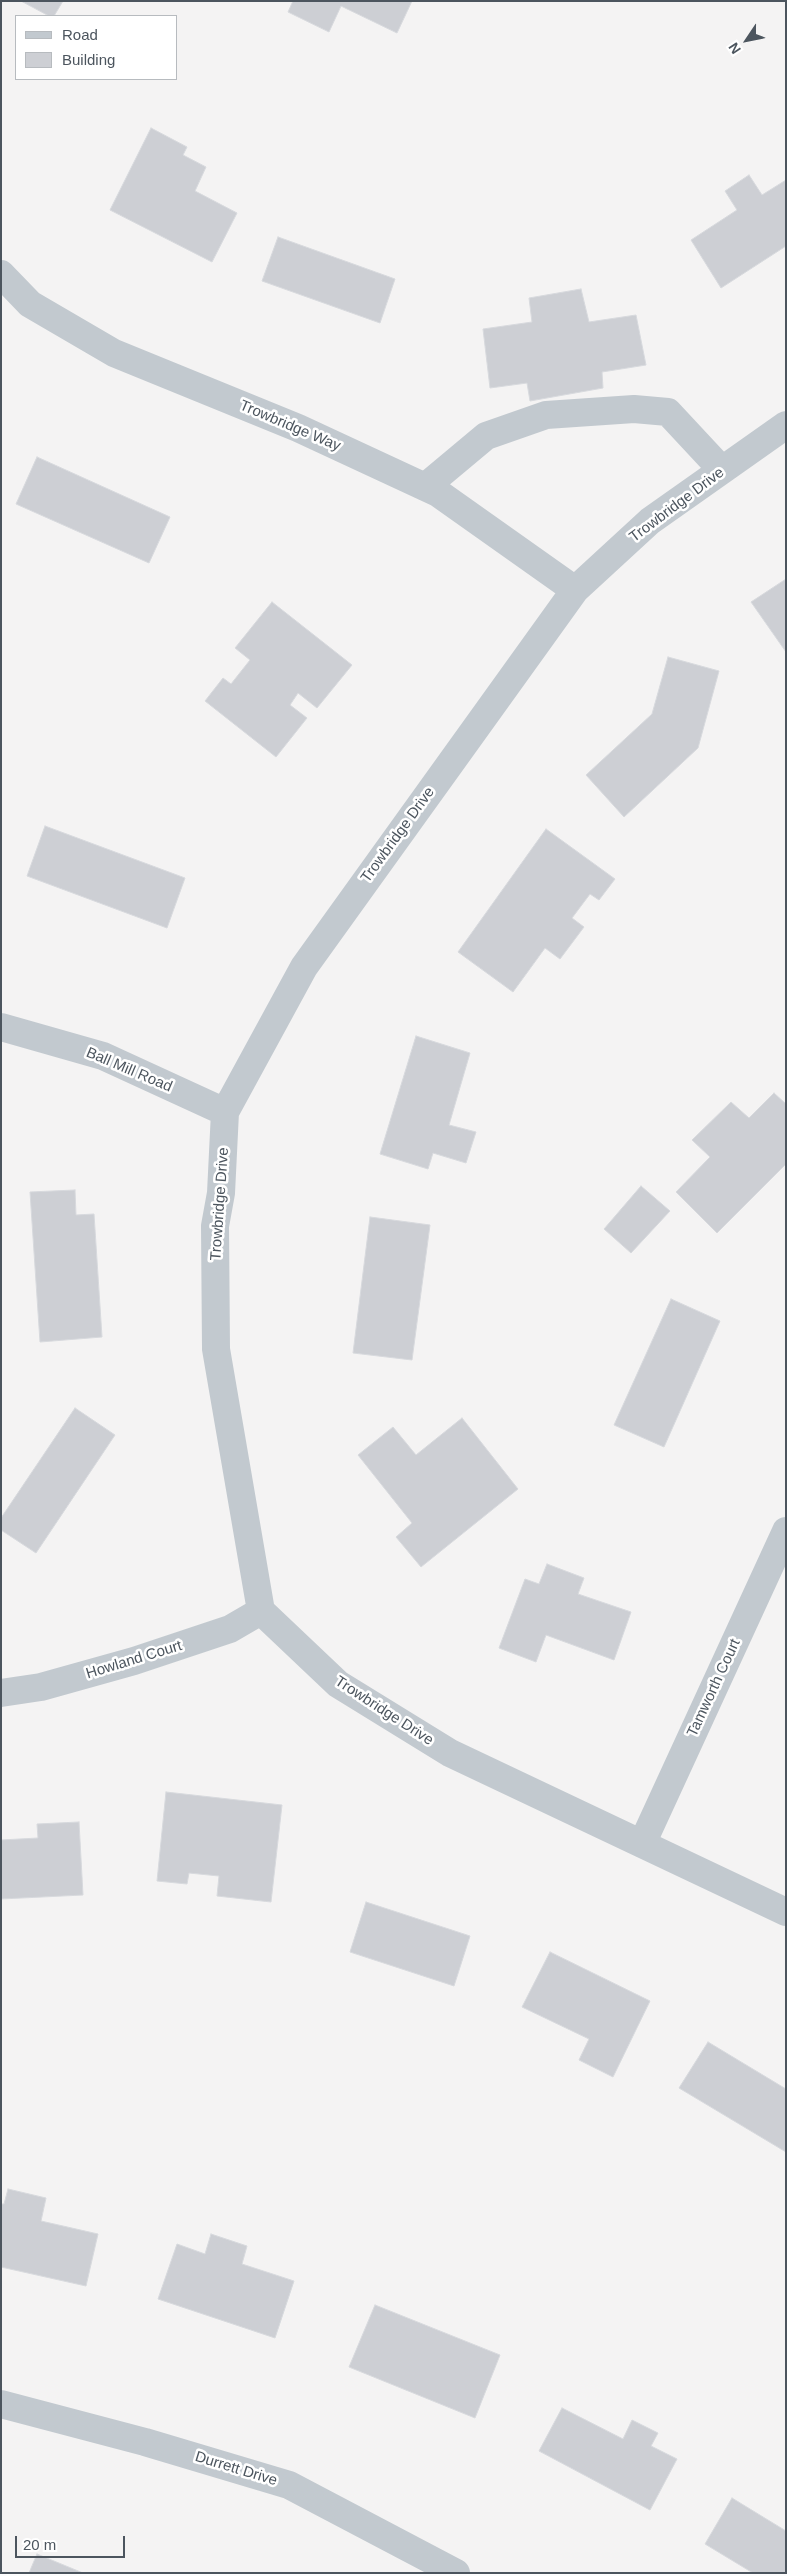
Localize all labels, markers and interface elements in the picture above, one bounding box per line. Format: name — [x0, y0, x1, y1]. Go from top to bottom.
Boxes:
legend — [15, 15, 178, 80]
north arrow — [722, 15, 772, 65]
text: Road — [62, 26, 98, 43]
text: N — [725, 40, 744, 57]
text: Building — [62, 51, 115, 68]
street label: Trowbridge Way — [237, 397, 343, 455]
street label: Trowbridge Drive — [626, 464, 728, 546]
street label: Trowbridge Drive — [357, 784, 439, 886]
street label: Ball Mill Road — [83, 1044, 175, 1096]
street label: Trowbridge Drive — [207, 1147, 233, 1261]
street label: Tamworth Court — [683, 1636, 745, 1740]
street label: Howland Court — [84, 1637, 184, 1683]
street label: Trowbridge Drive — [331, 1673, 437, 1749]
street label: Durrett Drive — [193, 2448, 279, 2490]
scale bar — [18, 2526, 128, 2558]
text: 20 m — [23, 2536, 56, 2553]

